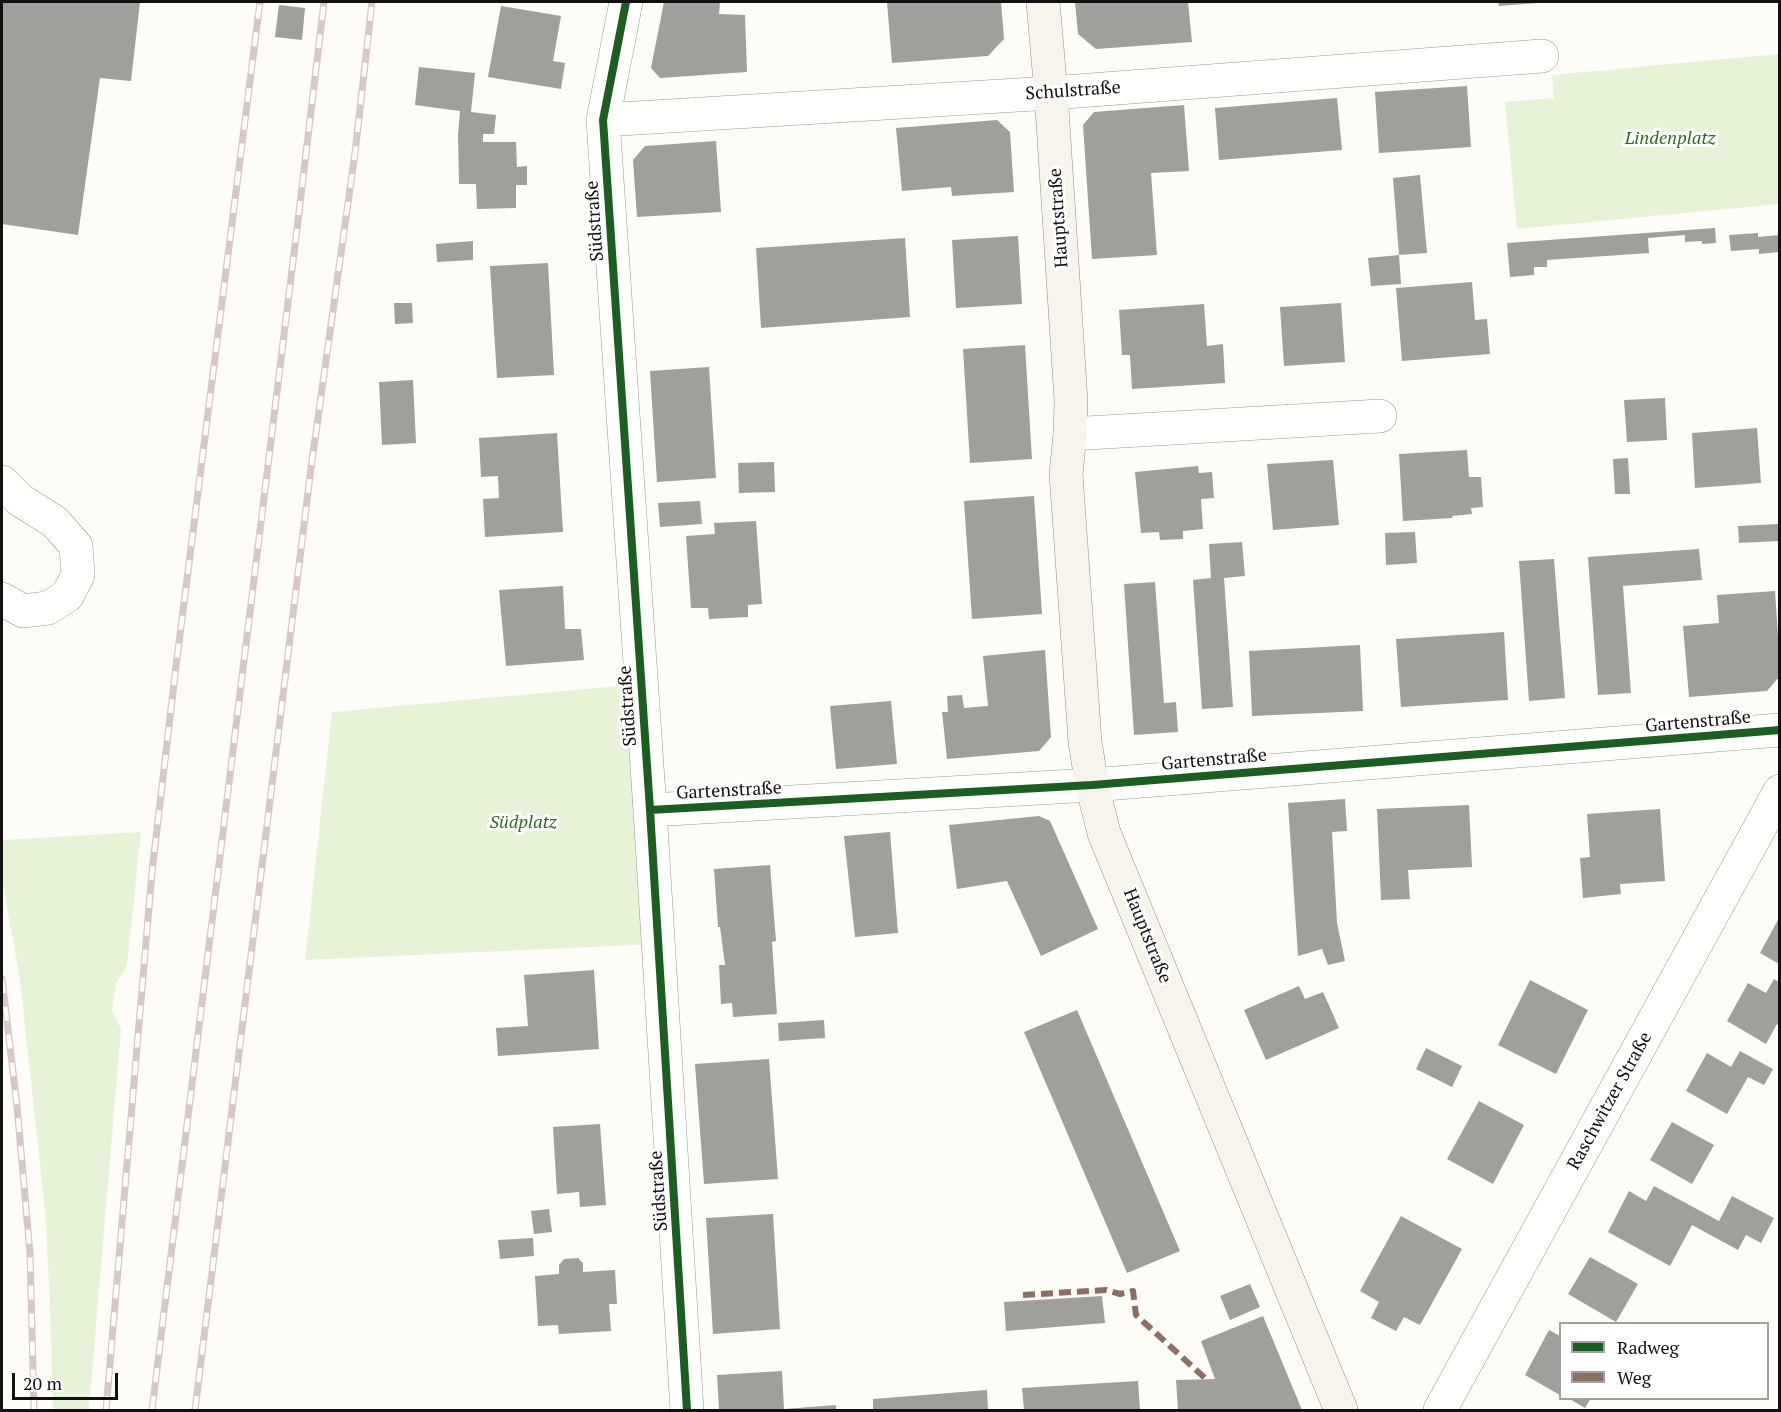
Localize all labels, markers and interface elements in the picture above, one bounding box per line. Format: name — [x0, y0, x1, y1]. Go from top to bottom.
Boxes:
street label: Schulstraße — [1025, 77, 1121, 105]
park label: Lindenplatz — [1625, 128, 1715, 150]
street label: Hauptstraße — [1045, 167, 1073, 269]
street label: Südstraße — [581, 180, 609, 262]
street label: Südstraße — [614, 665, 642, 747]
street label: Gartenstraße — [1644, 707, 1752, 737]
street label: Gartenstraße — [1160, 745, 1268, 775]
street label: Gartenstraße — [676, 777, 782, 805]
park label: Südplatz — [489, 812, 557, 834]
street label: Hauptstraße — [1118, 885, 1176, 987]
street label: Raschwitzer Straße — [1563, 1028, 1657, 1174]
street label: Südstraße — [645, 1150, 673, 1232]
legend — [1559, 1322, 1769, 1400]
text: Radweg — [1617, 1335, 1679, 1359]
scale bar — [15, 1361, 122, 1399]
text: Weg — [1617, 1365, 1651, 1389]
text: 20 m — [23, 1371, 62, 1395]

